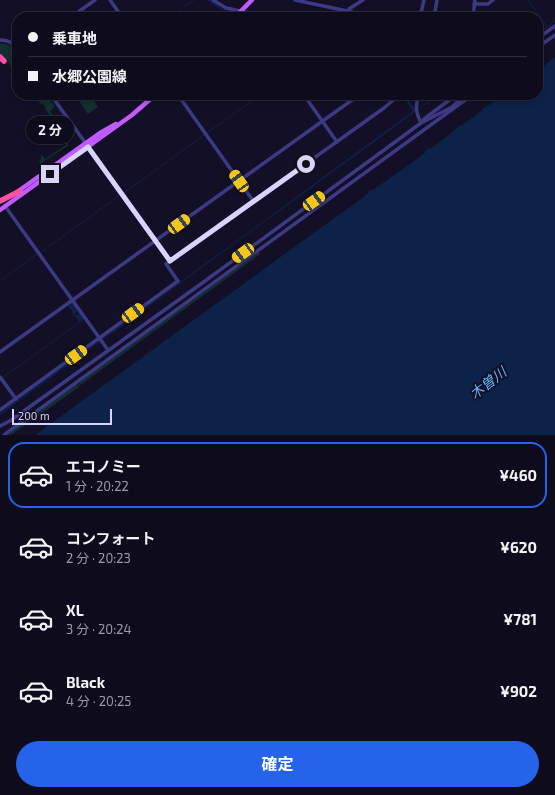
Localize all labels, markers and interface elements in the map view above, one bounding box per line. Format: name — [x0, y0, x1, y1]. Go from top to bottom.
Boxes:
text: 乗車地 — [52, 29, 97, 47]
text: 水郷公園線 — [52, 67, 127, 85]
callout: 2 分 — [26, 116, 74, 144]
text: 2 分 — [38, 122, 62, 138]
route start — [297, 155, 315, 173]
route end — [41, 165, 59, 183]
car — [227, 168, 251, 194]
car — [301, 189, 327, 213]
car — [166, 212, 192, 236]
car — [230, 241, 256, 265]
car — [120, 301, 146, 325]
car — [63, 343, 89, 367]
water label: 木曽川 — [466, 362, 511, 402]
scale bar — [12, 407, 112, 426]
text: 200 m — [18, 409, 50, 422]
icon: car — [18, 457, 54, 493]
text: エコノミー — [66, 457, 141, 475]
text: ¥460 — [499, 466, 537, 484]
text: 1 分 · 20:22 — [66, 478, 129, 494]
icon: car — [18, 529, 54, 565]
text: コンフォート — [66, 529, 156, 547]
text: ¥620 — [500, 538, 537, 556]
text: 2 分 · 20:23 — [66, 550, 131, 566]
icon: car — [18, 601, 54, 637]
text: XL — [66, 601, 84, 619]
text: ¥781 — [503, 610, 537, 628]
text: 3 分 · 20:24 — [66, 621, 132, 637]
icon: car — [18, 673, 54, 709]
text: Black — [66, 673, 105, 691]
text: ¥902 — [500, 682, 537, 700]
text: 4 分 · 20:25 — [66, 693, 131, 709]
button: 確定 — [16, 741, 539, 787]

